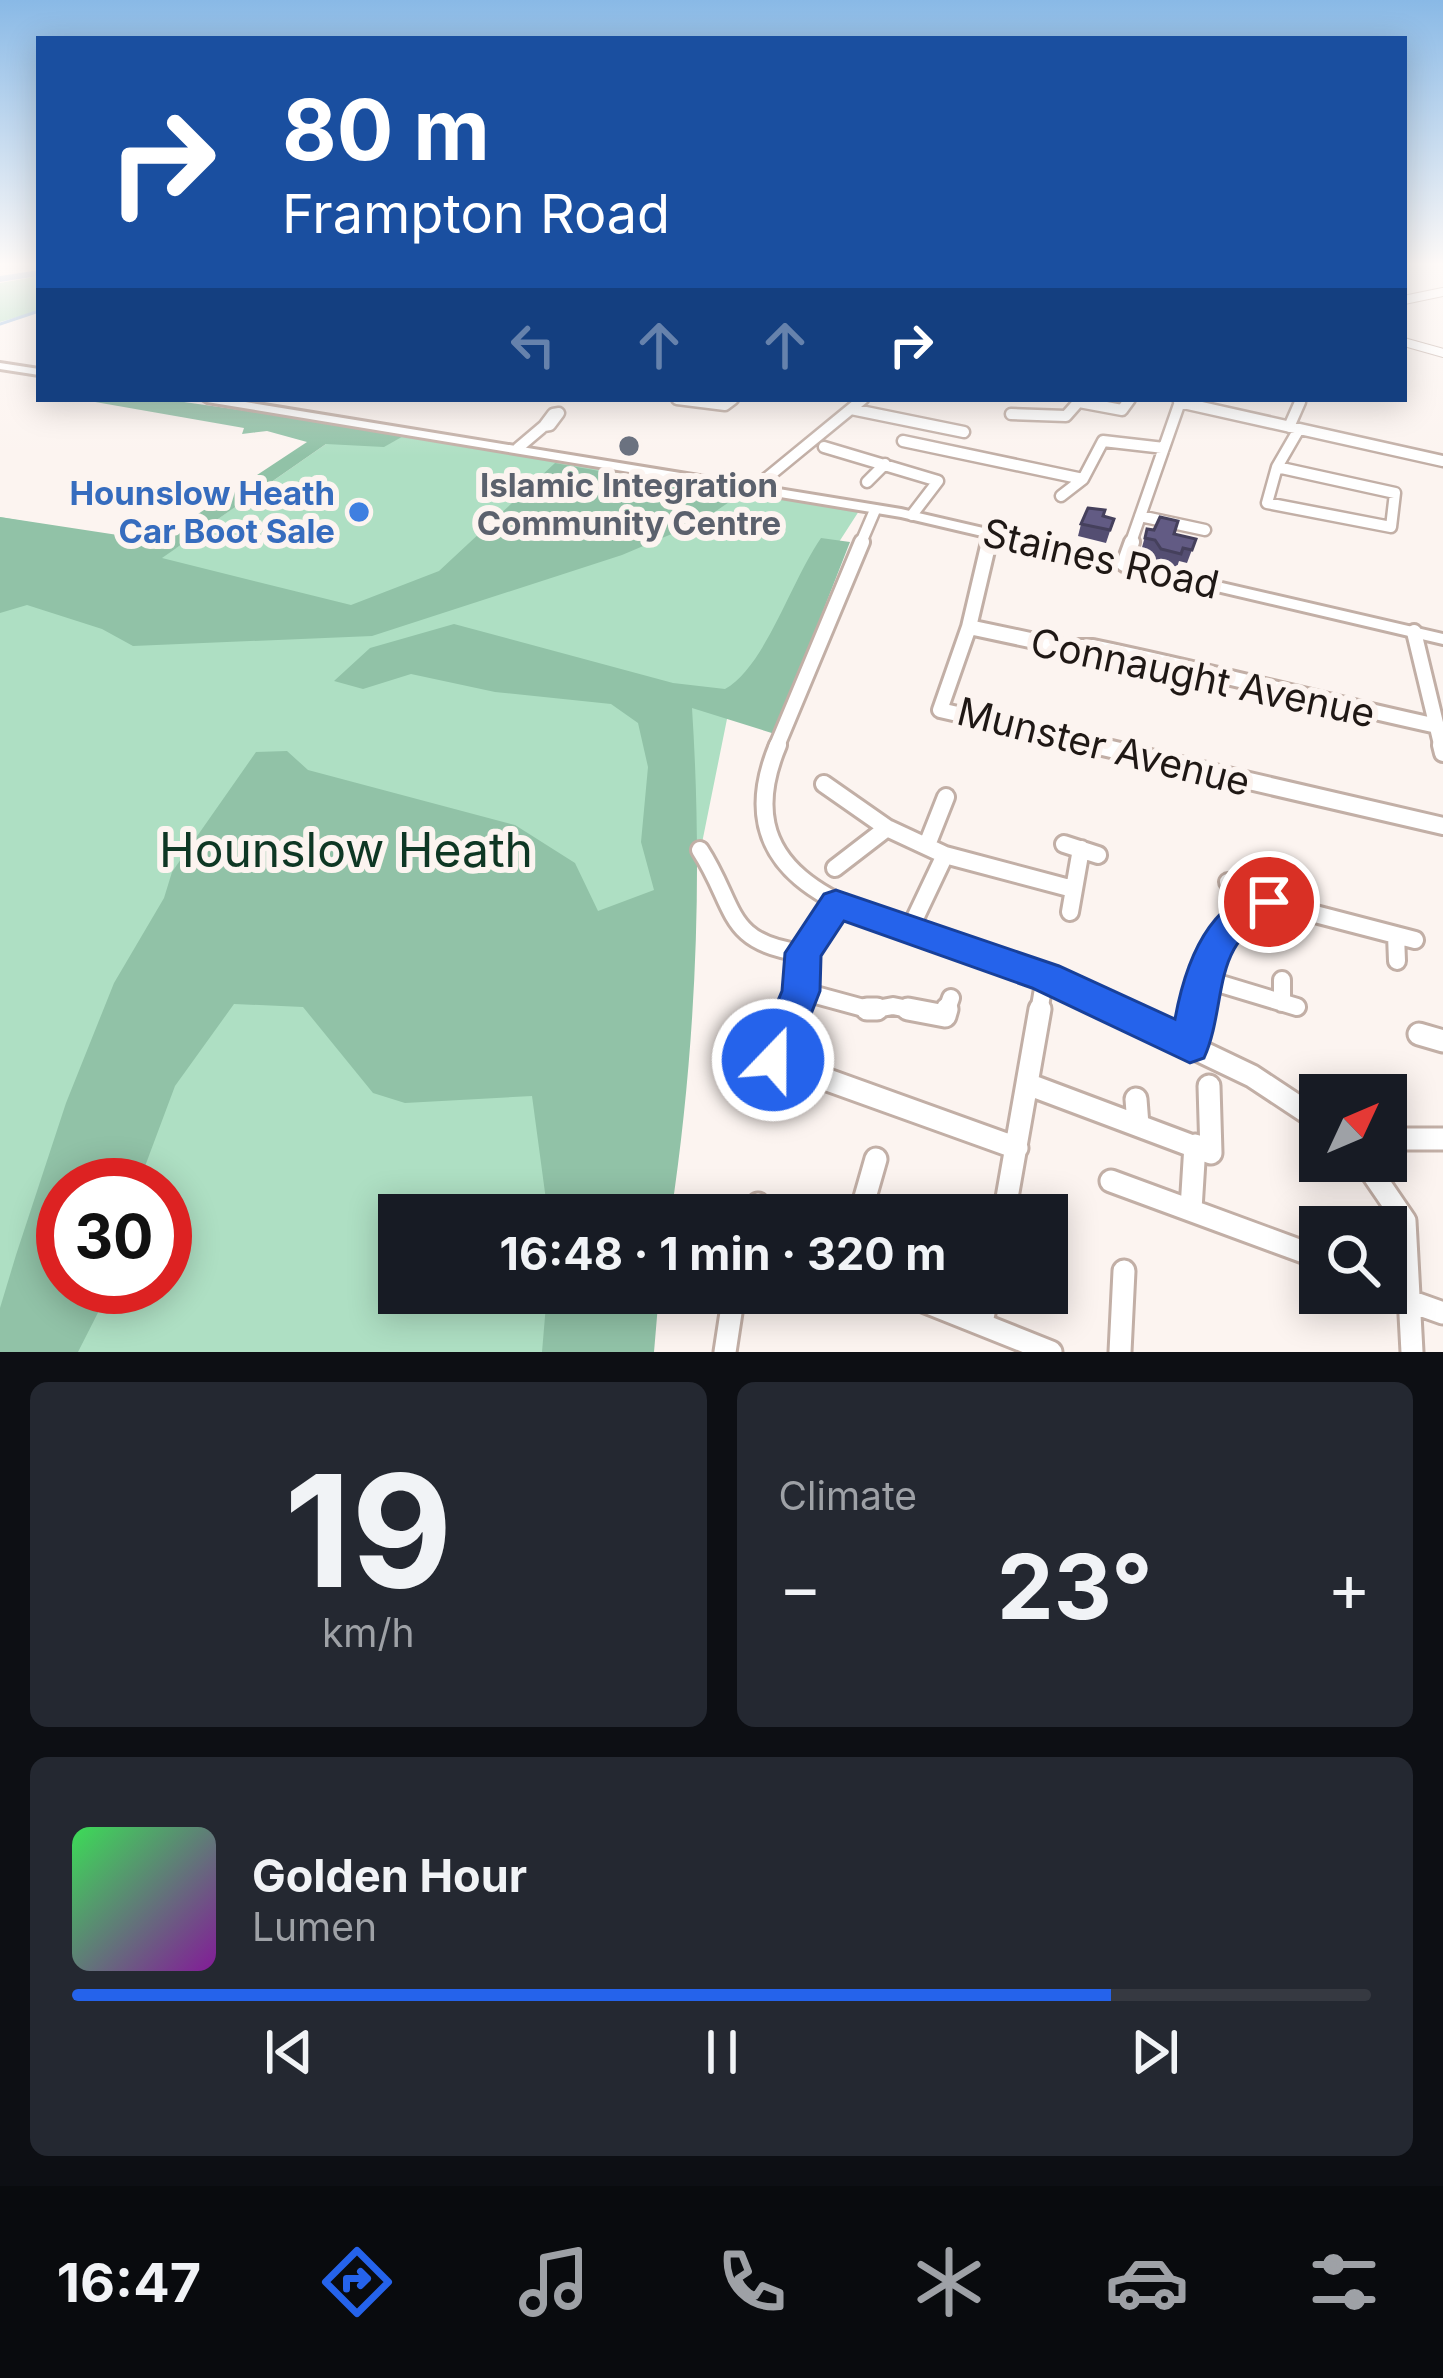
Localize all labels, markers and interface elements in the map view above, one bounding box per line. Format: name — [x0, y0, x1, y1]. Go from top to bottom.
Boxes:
text: 80 m — [282, 79, 490, 180]
icon: right — [84, 84, 240, 240]
text: Frampton Road — [282, 181, 670, 246]
icon: left — [500, 312, 566, 378]
icon: ahead — [626, 312, 692, 378]
icon: ahead — [752, 312, 818, 378]
icon: right — [878, 312, 944, 378]
marker: Islamic Integration Community Centre — [616, 433, 642, 459]
place label: Islamic Integration Community Centre — [477, 465, 781, 543]
place label: Hounslow Heath Car Boot Sale — [69, 473, 335, 551]
marker: Hounslow Heath Car Boot Sale — [346, 499, 372, 525]
street label: Staines Road — [978, 508, 1224, 608]
street label: Connaught Avenue — [1027, 618, 1379, 736]
street label: Munster Avenue — [953, 687, 1255, 805]
park label: Hounslow Heath — [159, 820, 533, 879]
pin — [1218, 851, 1320, 953]
icon: arrive — [1236, 869, 1302, 935]
position arrow — [710, 997, 836, 1123]
north arrow — [1299, 1074, 1407, 1182]
map controls — [1299, 1074, 1407, 1314]
speed limit sign: 30 — [36, 1158, 192, 1314]
button: search — [1299, 1206, 1407, 1314]
text: 16:48 · 1 min · 320 m — [500, 1226, 946, 1281]
text: 19 — [284, 1436, 453, 1625]
text: Climate — [779, 1472, 917, 1519]
text: 23° — [997, 1532, 1153, 1641]
text: − — [779, 1547, 822, 1627]
text: + — [1327, 1547, 1371, 1627]
text: km/h — [322, 1609, 415, 1656]
text: Golden Hour — [252, 1848, 527, 1903]
text: Lumen — [252, 1903, 377, 1950]
icon: previous — [256, 2019, 322, 2085]
icon: pause — [689, 2019, 755, 2085]
icon: next — [1122, 2019, 1188, 2085]
icon: directions — [315, 2240, 399, 2324]
icon: music — [512, 2240, 596, 2324]
icon: phone — [710, 2240, 794, 2324]
icon: climate — [907, 2240, 991, 2324]
icon: car — [1105, 2240, 1189, 2324]
icon: filters — [1302, 2240, 1386, 2324]
text: 16:47 — [57, 2250, 201, 2315]

